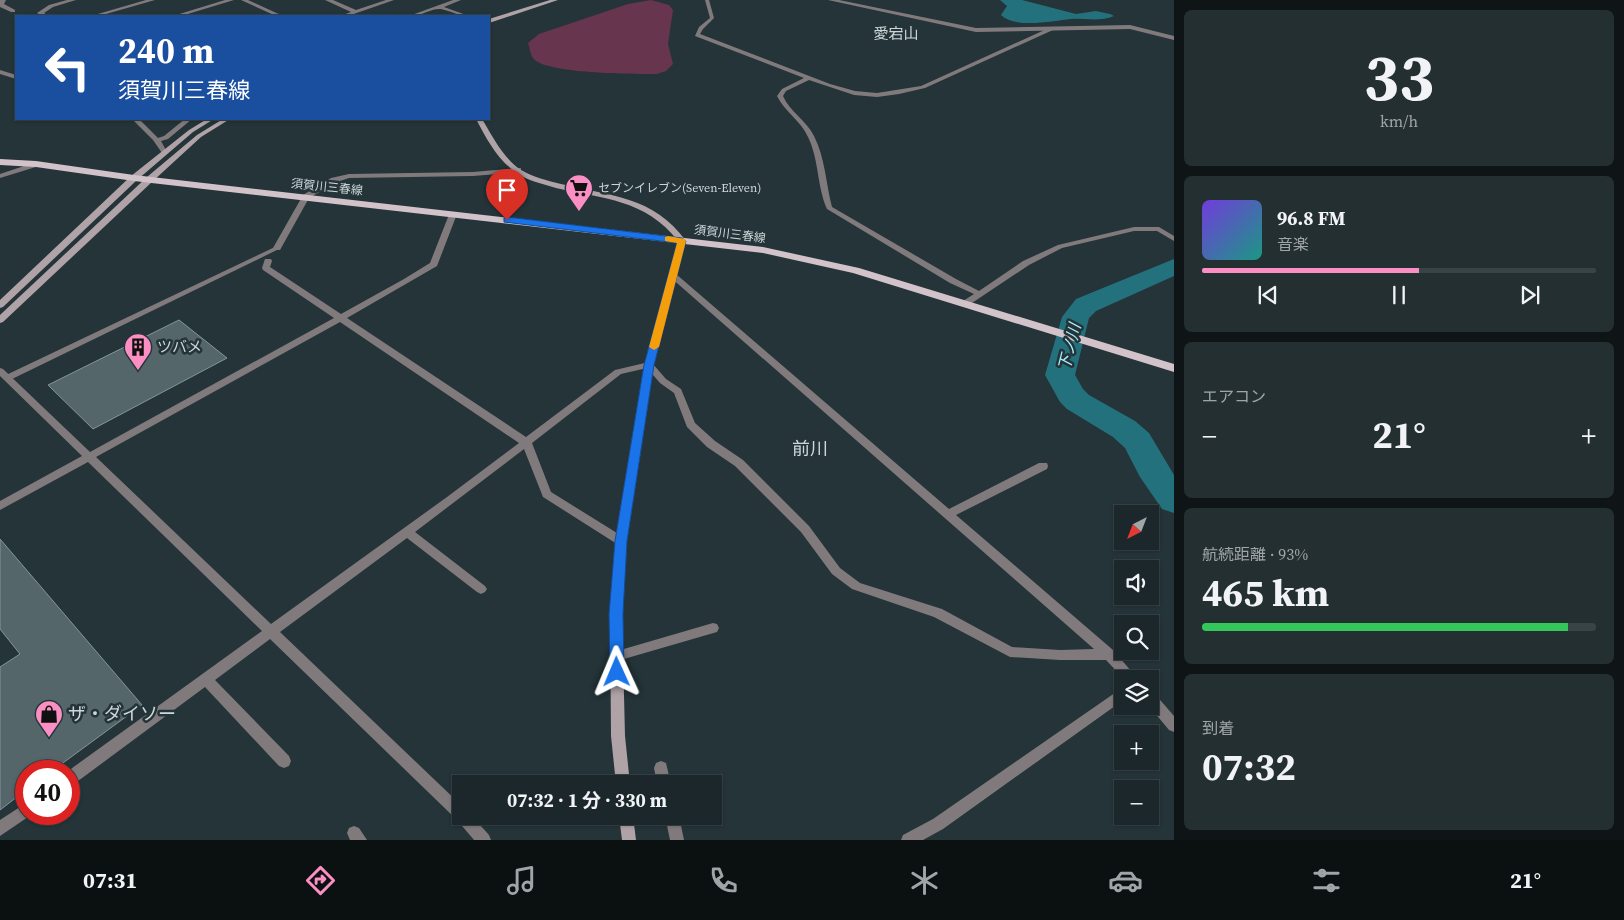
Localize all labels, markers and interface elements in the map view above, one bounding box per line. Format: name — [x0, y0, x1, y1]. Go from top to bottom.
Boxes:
district label: 愛宕山 — [873, 23, 919, 44]
text: 240 m — [118, 27, 214, 75]
text: 33 — [1364, 33, 1434, 122]
icon: left — [35, 35, 100, 100]
text: 須賀川三春線 — [118, 75, 250, 105]
text: km/h — [1380, 110, 1418, 132]
pin — [486, 169, 528, 220]
supermarket icon: セブンイレブン(Seven-Eleven) — [564, 173, 594, 212]
street label: 須賀川三春線 — [290, 175, 364, 199]
icon: arrive — [493, 176, 521, 204]
place label: セブンイレブン(Seven-Eleven) — [598, 180, 761, 196]
text: 96.8 FM — [1277, 205, 1346, 231]
street label: 須賀川三春線 — [693, 222, 767, 246]
text: 音楽 — [1277, 233, 1309, 255]
icon: previous — [1254, 281, 1282, 309]
icon: pause — [1385, 281, 1413, 309]
icon: next — [1516, 281, 1544, 309]
water label: 下ノ川 — [1053, 319, 1086, 373]
building icon: ツバメ — [123, 332, 153, 371]
place label: ツバメ — [157, 336, 202, 357]
text: エアコン — [1202, 385, 1266, 407]
text: 21° — [1372, 409, 1426, 461]
text: − — [1202, 417, 1217, 455]
text: + — [1581, 417, 1596, 455]
district label: 前川 — [792, 436, 828, 461]
north arrow — [1114, 505, 1159, 550]
map controls — [1114, 505, 1159, 825]
text: 航続距離 · 93% — [1202, 543, 1308, 565]
button: sound — [1114, 560, 1159, 605]
text: 465 km — [1202, 567, 1329, 619]
button: search — [1114, 615, 1159, 660]
position arrow — [590, 645, 642, 697]
button: layers — [1114, 670, 1159, 715]
shop icon: ザ・ダイソー — [34, 699, 64, 738]
place label: ザ・ダイソー — [68, 701, 176, 726]
text: 到着 — [1202, 717, 1234, 739]
button: + — [1114, 725, 1159, 770]
text: 07:32 — [1202, 741, 1296, 793]
speed limit sign: 40 — [15, 760, 80, 825]
button: − — [1114, 780, 1159, 825]
text: 07:32 · 1 分 · 330 m — [507, 787, 667, 813]
icon: directions — [303, 863, 338, 898]
icon: music — [504, 863, 539, 898]
icon: phone — [706, 863, 741, 898]
icon: climate — [907, 863, 942, 898]
icon: car — [1108, 863, 1143, 898]
icon: filters — [1309, 863, 1344, 898]
text: 07:31 — [83, 865, 137, 895]
text: 21° — [1510, 865, 1541, 895]

